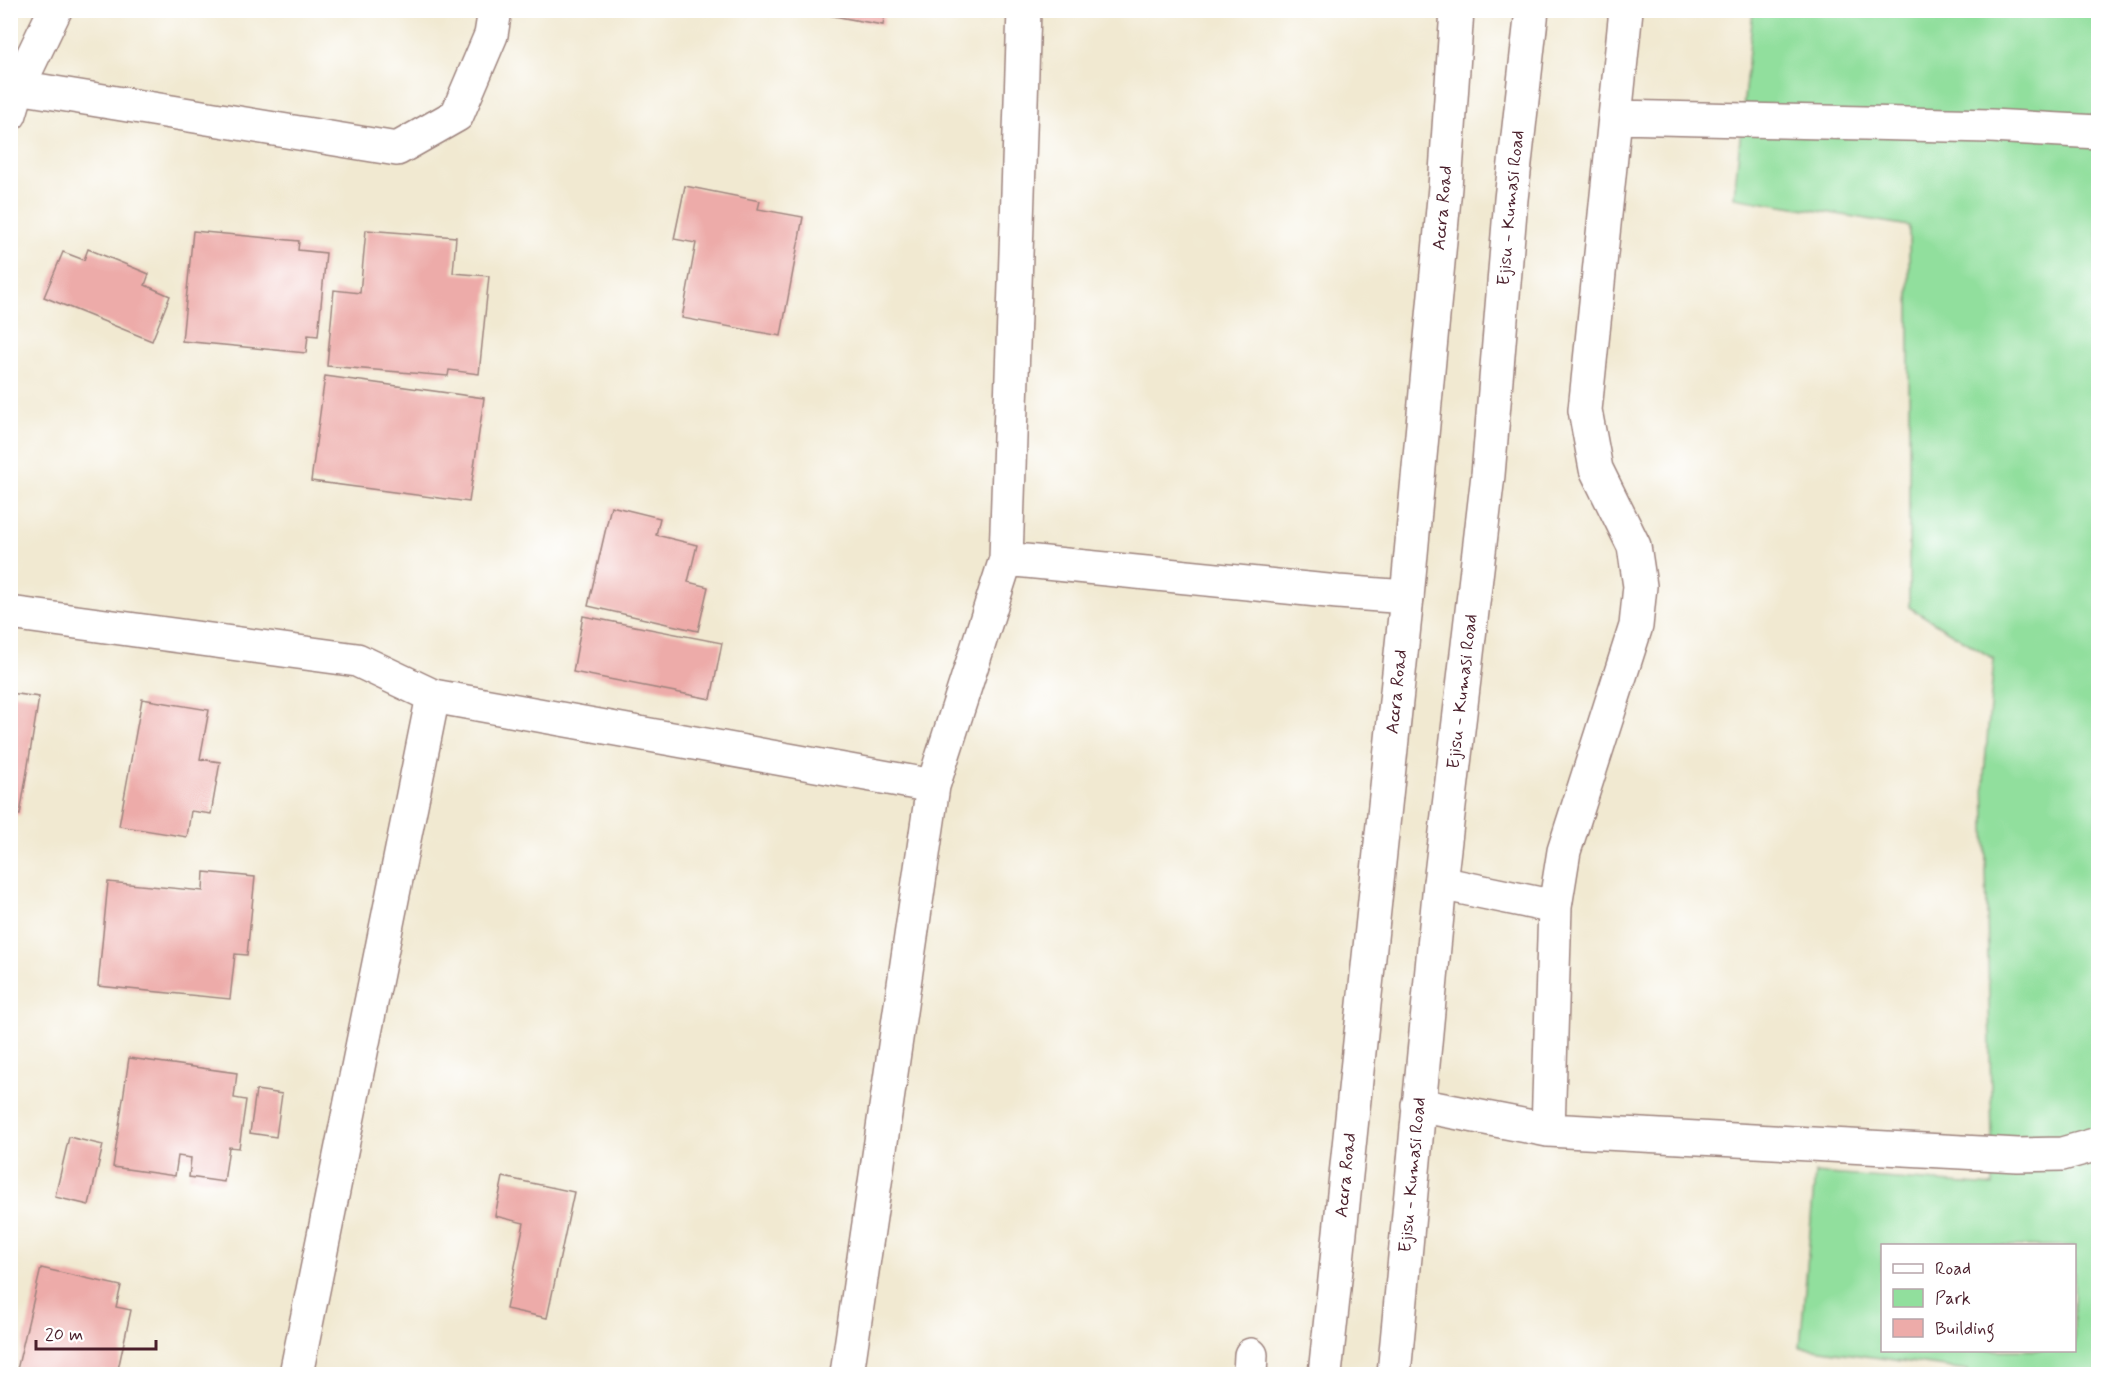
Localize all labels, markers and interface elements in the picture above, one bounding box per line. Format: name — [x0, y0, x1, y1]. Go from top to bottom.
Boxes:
street label: Ejisu - Kumasi Road — [1492, 129, 1531, 287]
street label: Accra Road — [1427, 165, 1458, 251]
street label: Ejisu - Kumasi Road — [1442, 613, 1484, 770]
street label: Accra Road — [1381, 648, 1413, 735]
street label: Ejisu - Kumasi Road — [1393, 1096, 1432, 1254]
street label: Accra Road — [1330, 1132, 1362, 1219]
legend — [1881, 1244, 2076, 1352]
text: Road — [1935, 1257, 1971, 1281]
text: Park — [1935, 1287, 1971, 1311]
scale bar — [36, 1313, 156, 1351]
text: Building — [1935, 1317, 1995, 1343]
text: 20 m — [45, 1323, 83, 1347]

